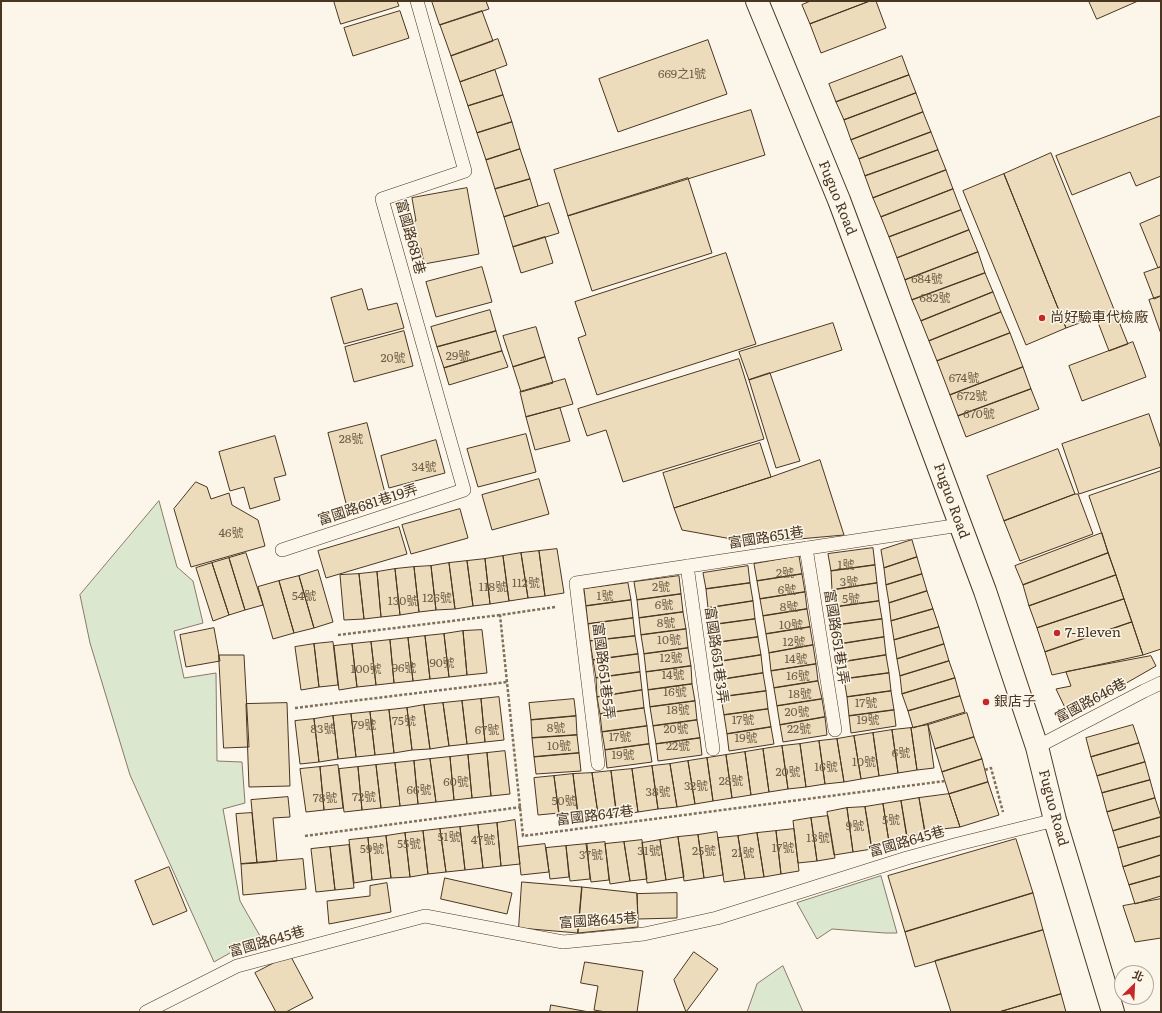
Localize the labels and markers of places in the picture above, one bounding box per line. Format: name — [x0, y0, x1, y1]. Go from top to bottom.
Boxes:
place label: 尚好驗車代檢廠 — [1050, 310, 1148, 326]
marker: 尚好驗車代檢廠 — [1037, 313, 1047, 323]
place label: 7-Eleven — [1065, 625, 1121, 641]
marker: 7-Eleven — [1052, 628, 1062, 638]
place label: 銀店子 — [994, 694, 1036, 710]
marker: 銀店子 — [981, 697, 991, 707]

